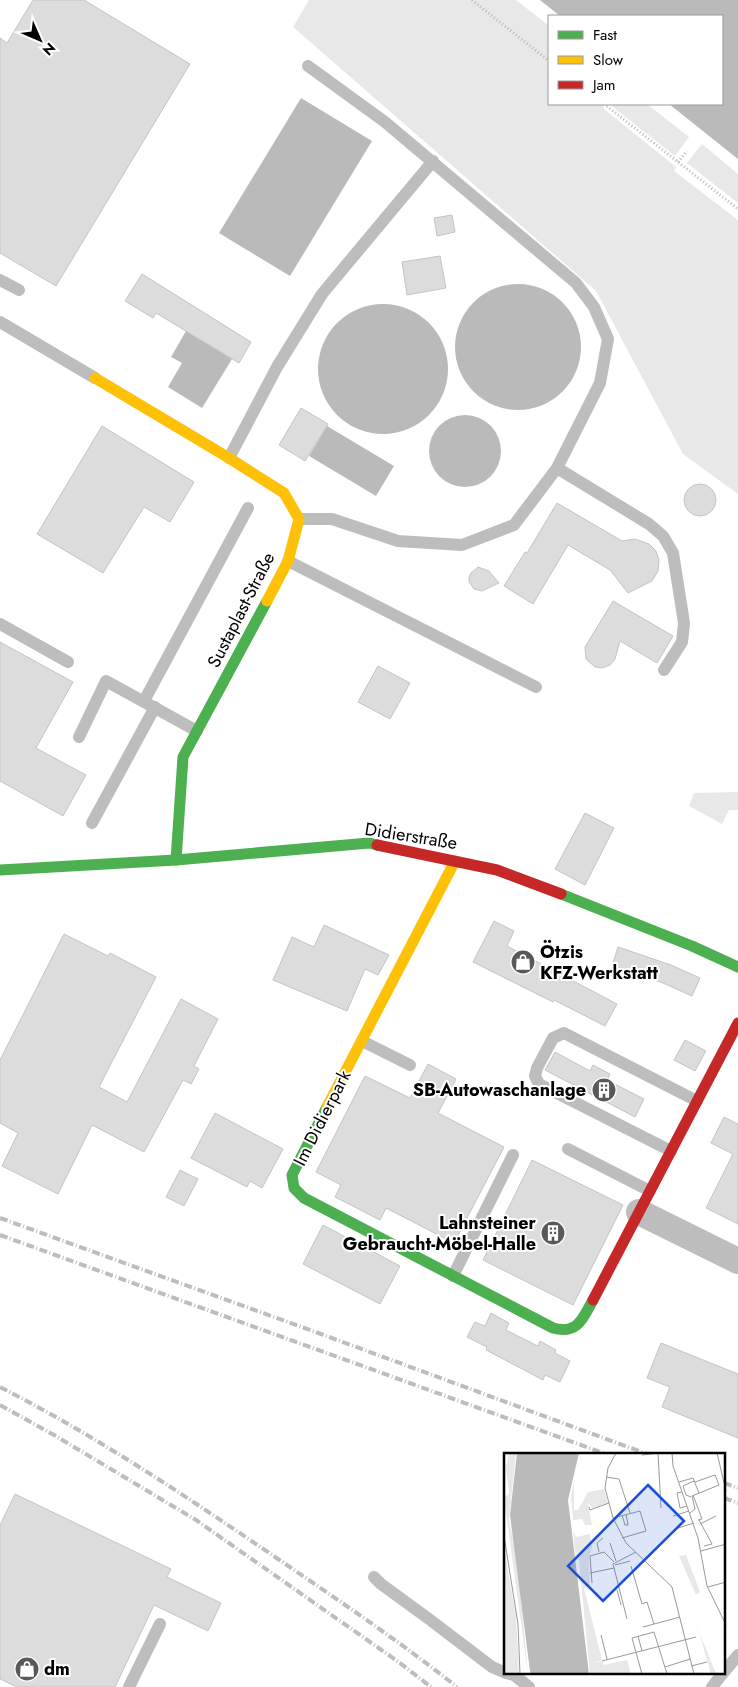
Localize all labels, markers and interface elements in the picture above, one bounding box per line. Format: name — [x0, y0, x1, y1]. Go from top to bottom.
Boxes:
north arrow — [15, 15, 65, 65]
legend — [548, 15, 723, 105]
text: Fast — [593, 24, 617, 46]
text: N — [38, 38, 60, 60]
text: Slow — [593, 49, 624, 71]
text: Jam — [591, 74, 616, 96]
street label: Sustaplast-Straße — [201, 548, 281, 672]
street label: Didierstraße — [363, 816, 459, 856]
place label: Ötzis KFZ-Werkstatt — [540, 939, 658, 986]
shop icon: Ötzis KFZ-Werkstatt — [510, 949, 536, 975]
street label: Im Didierpark — [287, 1066, 357, 1170]
place label: SB-Autowaschanlage — [413, 1077, 586, 1103]
building icon: SB-Autowaschanlage — [591, 1077, 617, 1103]
place label: Lahnsteiner Gebraucht-Möbel-Halle — [343, 1210, 537, 1257]
building icon: Lahnsteiner Gebraucht-Möbel-Halle — [540, 1220, 566, 1246]
inset map — [504, 1453, 726, 1674]
shop icon: dm — [14, 1656, 40, 1682]
place label: dm — [44, 1656, 70, 1682]

